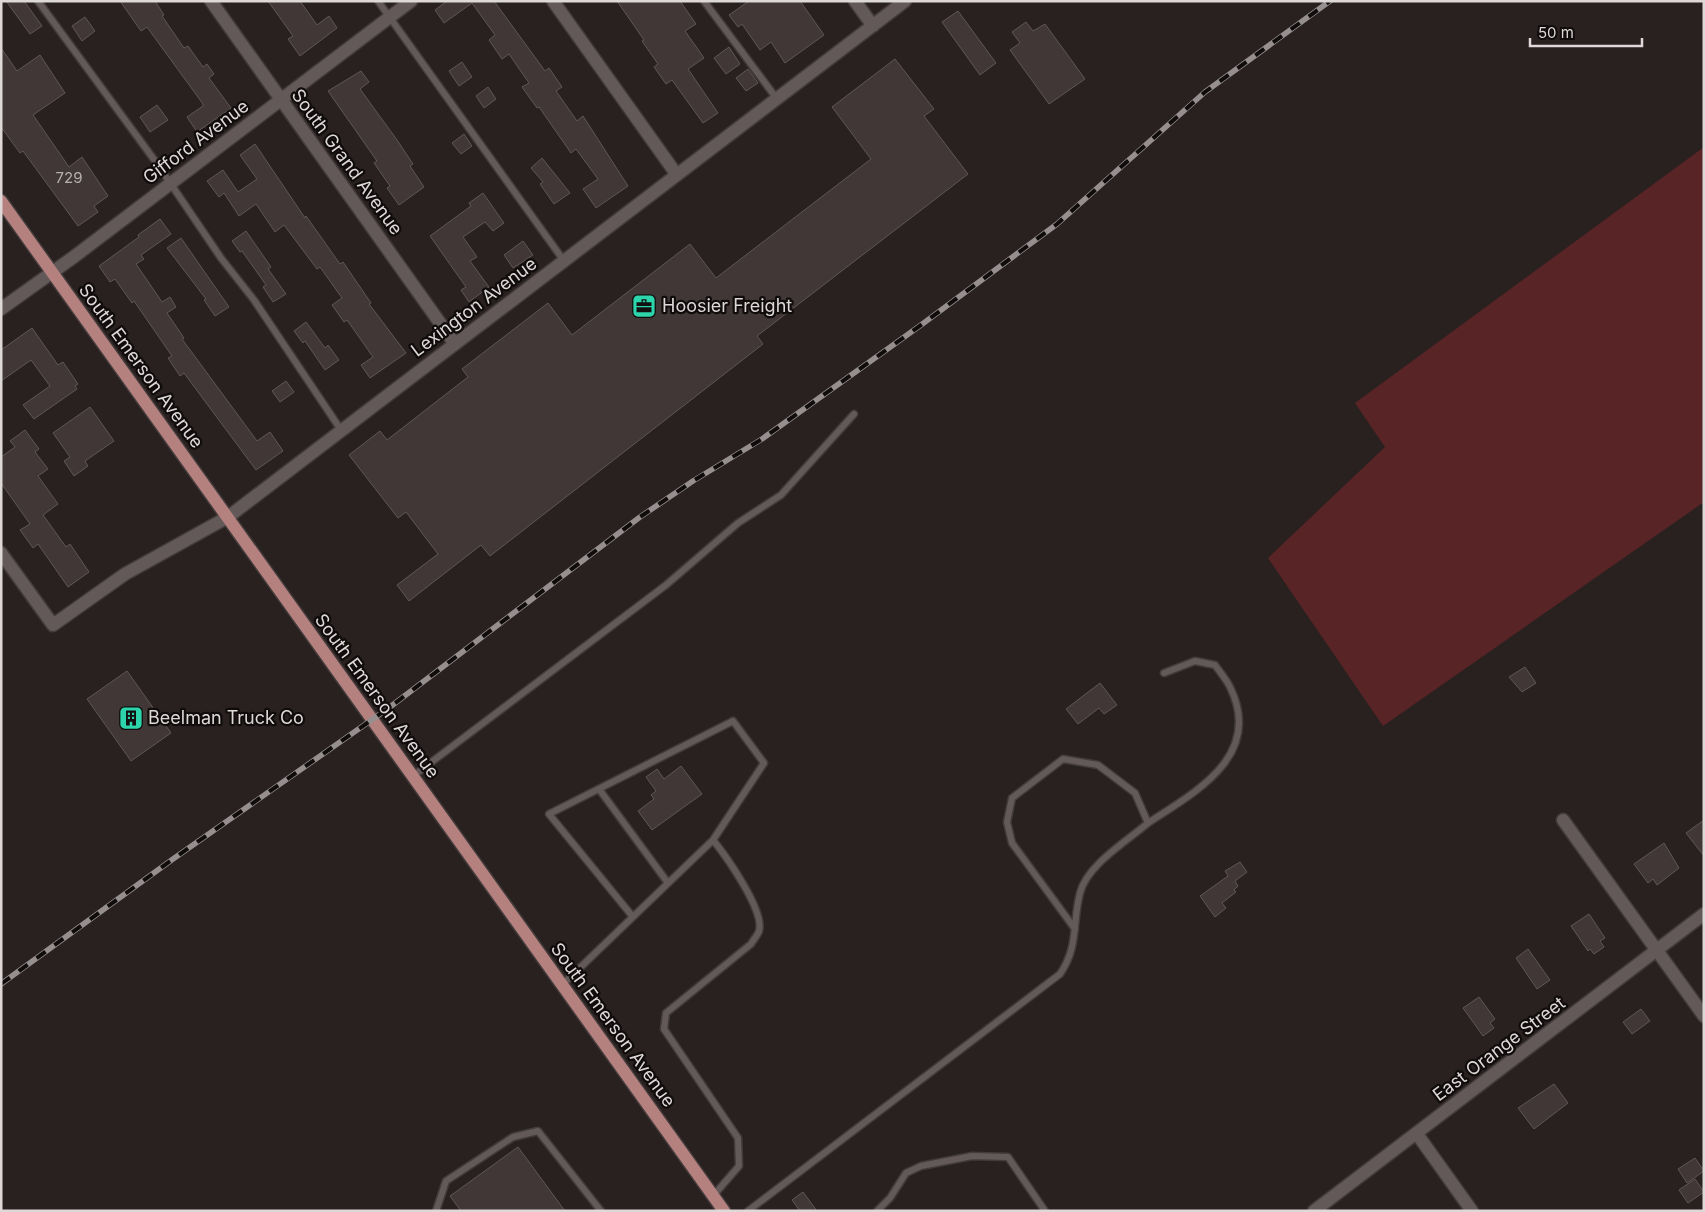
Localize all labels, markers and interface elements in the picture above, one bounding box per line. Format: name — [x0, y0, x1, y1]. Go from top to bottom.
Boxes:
scale bar — [1530, 15, 1642, 47]
text: 50 m — [1538, 23, 1574, 42]
street label: South Grand Avenue — [288, 85, 407, 239]
street label: Gifford Avenue — [139, 95, 253, 188]
house number: 729 — [56, 168, 82, 187]
street label: Lexington Avenue — [407, 253, 541, 361]
street label: South Emerson Avenue — [75, 280, 208, 452]
office icon: Hoosier Freight — [631, 293, 657, 319]
place label: Hoosier Freight — [662, 295, 792, 316]
street label: South Emerson Avenue — [311, 610, 444, 782]
building icon: Beelman Truck Co — [118, 705, 144, 731]
place label: Beelman Truck Co — [148, 707, 304, 728]
street label: South Emerson Avenue — [547, 939, 680, 1111]
street label: East Orange Street — [1428, 992, 1569, 1105]

